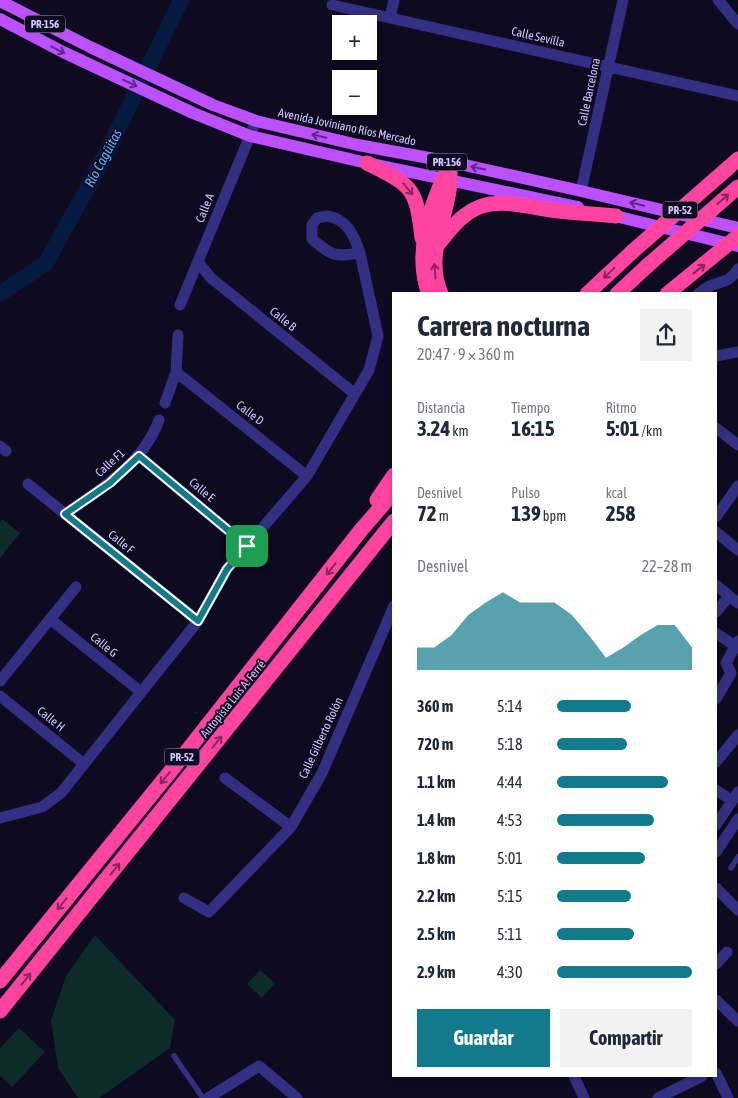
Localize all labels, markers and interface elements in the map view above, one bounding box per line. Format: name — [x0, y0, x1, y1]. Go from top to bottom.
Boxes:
road number: PR-156 — [25, 15, 65, 32]
map controls — [332, 15, 377, 115]
button: + — [332, 15, 377, 60]
street label: Calle Sevilla — [510, 24, 566, 50]
one-way arrow — [50, 46, 65, 55]
street label: Calle Barcelona — [575, 57, 603, 127]
button: − — [332, 70, 377, 115]
one-way arrow — [122, 79, 137, 88]
street label: Avenida Joviniano Ríos Mercado — [277, 106, 418, 149]
water label: Río Cagüitas — [81, 126, 125, 190]
one-way arrow — [312, 131, 328, 140]
road number: PR-156 — [427, 154, 467, 170]
one-way arrow — [471, 163, 487, 172]
one-way arrow — [402, 182, 413, 195]
street label: Calle A — [193, 191, 217, 225]
one-way arrow — [717, 194, 730, 205]
one-way arrow — [629, 199, 645, 208]
road number: PR-52 — [662, 202, 698, 218]
one-way arrow — [430, 263, 440, 279]
one-way arrow — [692, 264, 705, 275]
one-way arrow — [603, 267, 616, 279]
street label: Calle B — [267, 304, 299, 334]
button: share — [640, 309, 692, 361]
text: Carrera nocturna — [417, 310, 590, 342]
text: 20:47 · 9 × 360 m — [417, 345, 515, 363]
street label: Calle D — [233, 398, 267, 428]
text: Distancia — [417, 400, 465, 416]
text: Tiempo — [511, 400, 550, 416]
text: Ritmo — [606, 400, 637, 416]
text: 3.24 — [417, 416, 450, 440]
text: 16:15 — [511, 416, 555, 440]
text: 5:01 — [606, 416, 639, 440]
text: km — [450, 423, 469, 439]
text: /km — [639, 423, 662, 439]
street label: Calle F1 — [92, 446, 128, 480]
street label: Calle E — [186, 475, 218, 505]
text: Desnivel — [417, 485, 462, 501]
text: Pulso — [511, 485, 540, 501]
text: kcal — [606, 485, 627, 501]
text: 72 — [417, 501, 437, 525]
text: 139 — [511, 501, 541, 525]
text: 258 — [606, 501, 635, 525]
text: m — [437, 508, 449, 524]
text: bpm — [541, 508, 566, 524]
pin — [226, 525, 268, 567]
street label: Calle F — [105, 527, 137, 557]
icon: arrive — [233, 532, 261, 560]
text: Desnivel — [417, 557, 468, 575]
text: 22–28 m — [642, 557, 692, 575]
one-way arrow — [325, 562, 336, 575]
street label: Calle G — [88, 630, 120, 660]
street label: Autopista Luis A. Ferré — [198, 658, 268, 740]
street label: Calle Gilberto Rolón — [296, 695, 346, 781]
text: 360 m — [417, 697, 453, 715]
text: 5:14 — [497, 697, 522, 715]
street label: Calle H — [34, 704, 68, 734]
text: 720 m — [417, 735, 453, 753]
text: 5:18 — [497, 735, 522, 753]
one-way arrow — [212, 736, 223, 749]
road number: PR-52 — [164, 749, 200, 766]
one-way arrow — [159, 772, 170, 785]
text: 1.1 km — [417, 773, 456, 791]
text: 4:44 — [497, 773, 522, 791]
text: 1.4 km — [417, 811, 456, 829]
text: 4:53 — [497, 811, 522, 829]
text: 1.8 km — [417, 849, 456, 867]
text: 5:01 — [497, 849, 523, 867]
one-way arrow — [110, 862, 121, 875]
text: 2.2 km — [417, 887, 456, 905]
text: 5:15 — [497, 887, 522, 905]
one-way arrow — [57, 898, 68, 911]
text: 2.5 km — [417, 925, 456, 943]
text: 5:11 — [497, 925, 522, 943]
text: 2.9 km — [417, 963, 456, 981]
text: 4:30 — [497, 963, 522, 981]
one-way arrow — [20, 973, 31, 986]
button: Guardar — [417, 1009, 550, 1067]
button: Compartir — [560, 1009, 692, 1067]

